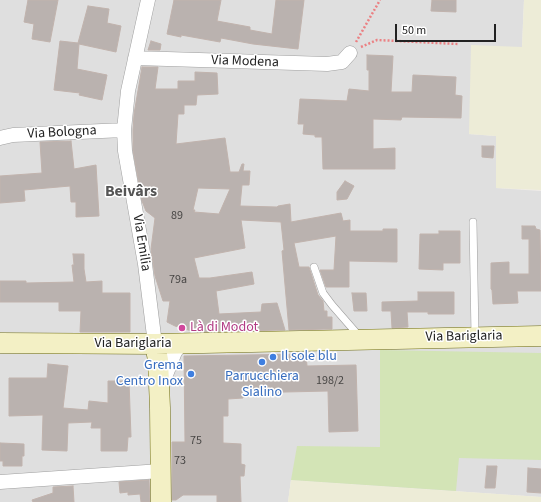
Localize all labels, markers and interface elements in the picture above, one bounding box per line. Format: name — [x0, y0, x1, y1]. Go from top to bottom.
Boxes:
scale bar — [397, 16, 498, 42]
text: 50 m — [402, 22, 426, 39]
street label: Via Modena — [211, 52, 279, 72]
street label: Via Bologna — [27, 123, 97, 143]
district label: Beivârs — [105, 182, 157, 202]
house number: 89 — [171, 209, 183, 223]
street label: Via Emilia — [128, 214, 154, 272]
house number: 79a — [169, 273, 187, 287]
place label: Là di Modot — [190, 320, 258, 336]
marker: Là di Modot — [177, 323, 187, 333]
street label: Via Bariglaria — [425, 328, 503, 346]
street label: Via Bariglaria — [94, 336, 172, 352]
place label: Il sole blu — [281, 349, 337, 365]
marker: Il sole blu — [268, 352, 278, 362]
marker: Parrucchiera Sialino — [257, 357, 267, 367]
place label: Grema Centro Inox — [116, 358, 183, 390]
marker: Grema Centro Inox — [186, 369, 196, 379]
place label: Parrucchiera Sialino — [225, 369, 299, 402]
house number: 198/2 — [316, 374, 344, 388]
house number: 75 — [190, 434, 202, 448]
house number: 73 — [174, 454, 186, 468]

